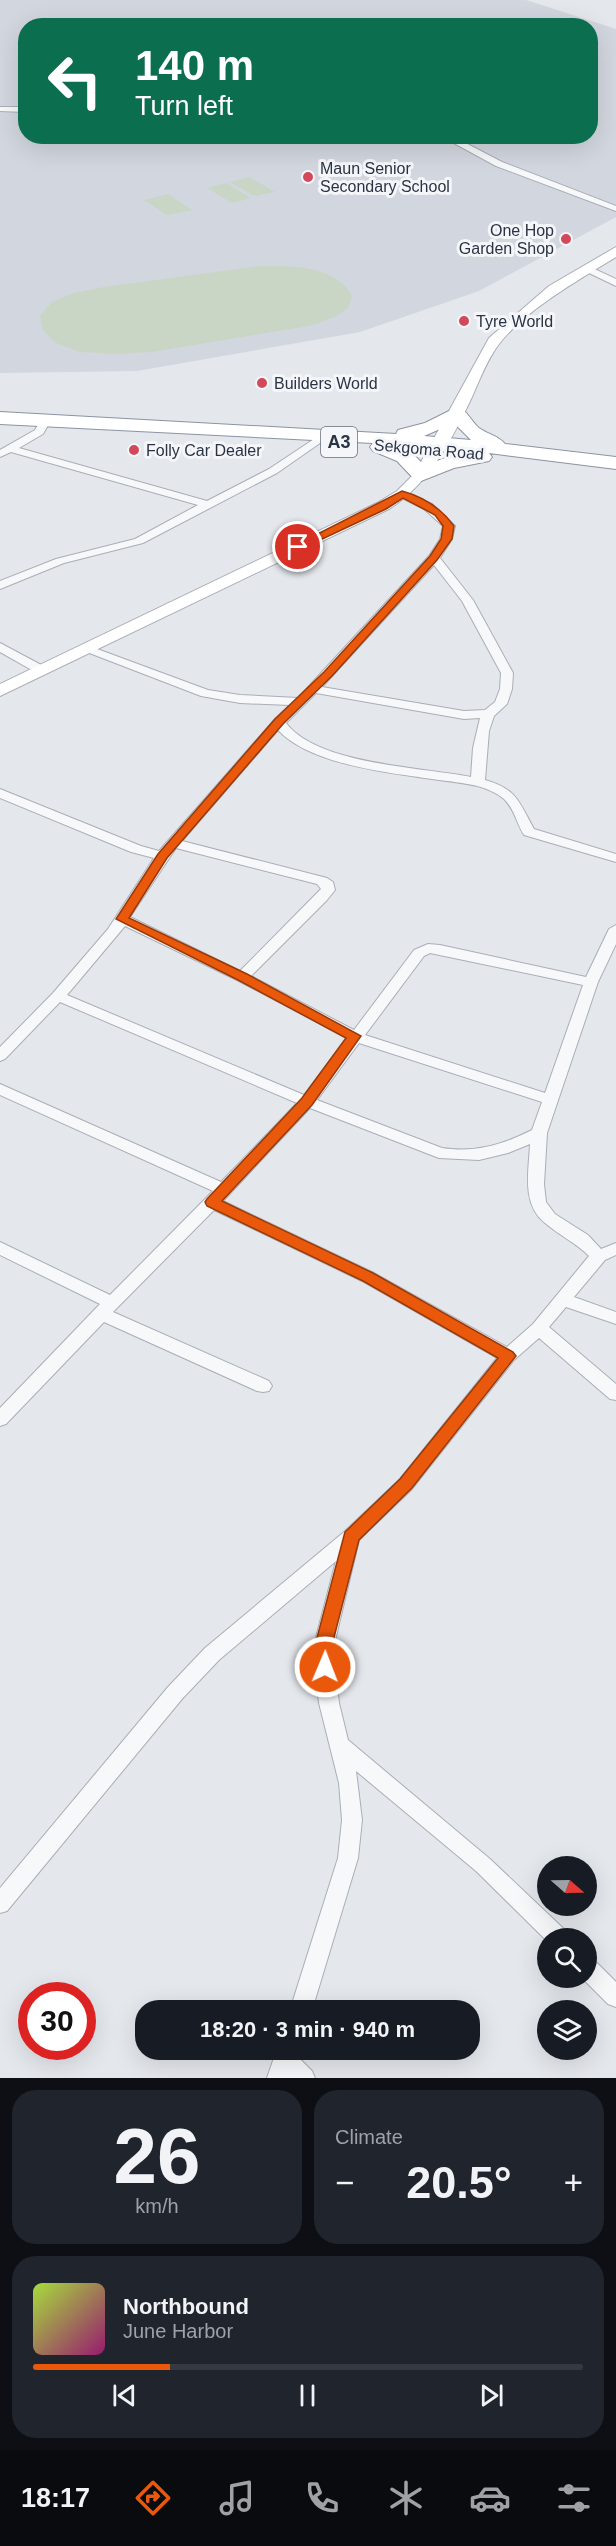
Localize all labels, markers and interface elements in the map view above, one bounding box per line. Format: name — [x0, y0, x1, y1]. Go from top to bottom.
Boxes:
icon: left — [36, 42, 114, 120]
text: 140 m — [135, 42, 254, 89]
text: Turn left — [135, 91, 233, 121]
place label: Maun Senior Secondary School — [320, 160, 450, 195]
marker: Maun Senior Secondary School — [301, 170, 315, 184]
place label: One Hop Garden Shop — [459, 222, 554, 257]
marker: One Hop Garden Shop — [559, 232, 573, 246]
place label: Tyre World — [476, 313, 553, 330]
marker: Tyre World — [457, 314, 471, 328]
place label: Builders World — [274, 375, 378, 392]
marker: Builders World — [255, 376, 269, 390]
road number: A3 — [321, 427, 357, 457]
street label: Sekgoma Road — [373, 436, 485, 463]
place label: Folly Car Dealer — [146, 442, 262, 459]
marker: Folly Car Dealer — [127, 443, 141, 457]
pin — [272, 521, 323, 572]
icon: arrive — [281, 530, 314, 563]
position arrow — [293, 1635, 357, 1699]
north arrow — [537, 1856, 597, 1916]
map controls — [537, 1856, 597, 2060]
button: search — [537, 1928, 597, 1988]
speed limit sign: 30 — [18, 1982, 96, 2060]
button: layers — [537, 2000, 597, 2060]
text: 18:20 · 3 min · 940 m — [200, 2017, 415, 2042]
text: 26 — [114, 2112, 200, 2200]
text: Climate — [335, 2126, 403, 2148]
text: 20.5° — [406, 2157, 512, 2208]
text: − — [335, 2164, 354, 2201]
text: + — [564, 2164, 583, 2201]
text: km/h — [135, 2195, 179, 2217]
text: Northbound — [123, 2294, 249, 2319]
text: June Harbor — [123, 2320, 233, 2342]
icon: previous — [108, 2379, 141, 2412]
icon: pause — [291, 2379, 324, 2412]
icon: next — [475, 2379, 508, 2412]
icon: directions — [132, 2477, 174, 2519]
icon: music — [216, 2477, 258, 2519]
icon: phone — [301, 2477, 343, 2519]
icon: climate — [385, 2477, 427, 2519]
icon: car — [469, 2477, 511, 2519]
icon: filters — [553, 2477, 595, 2519]
text: 18:17 — [21, 2483, 90, 2513]

